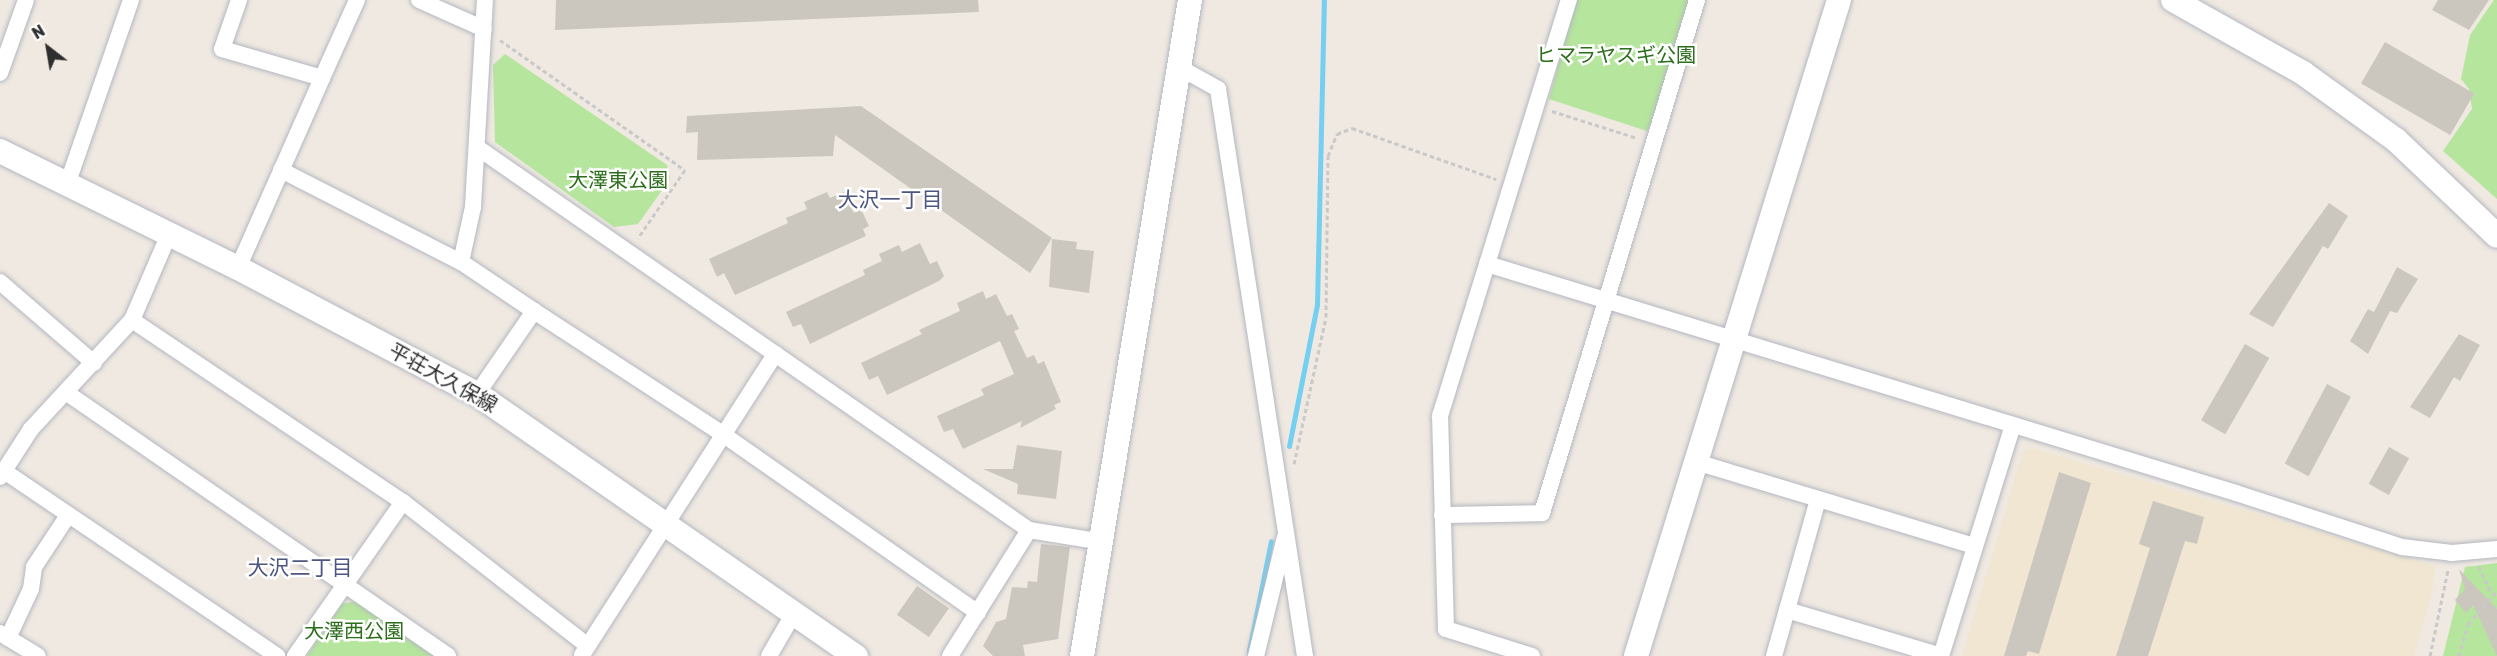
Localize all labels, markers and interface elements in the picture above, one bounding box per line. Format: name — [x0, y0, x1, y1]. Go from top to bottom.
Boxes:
north arrow — [18, 18, 78, 78]
text: N — [29, 21, 48, 43]
park label: ヒマラヤスギ公園 — [1536, 43, 1696, 67]
park label: 大澤東公園 — [568, 168, 668, 192]
district label: 大沢一丁目 — [838, 187, 942, 213]
street label: 平荘大久保線 — [385, 338, 501, 418]
district label: 大沢二丁目 — [248, 555, 352, 581]
park label: 大澤西公園 — [304, 619, 404, 643]

